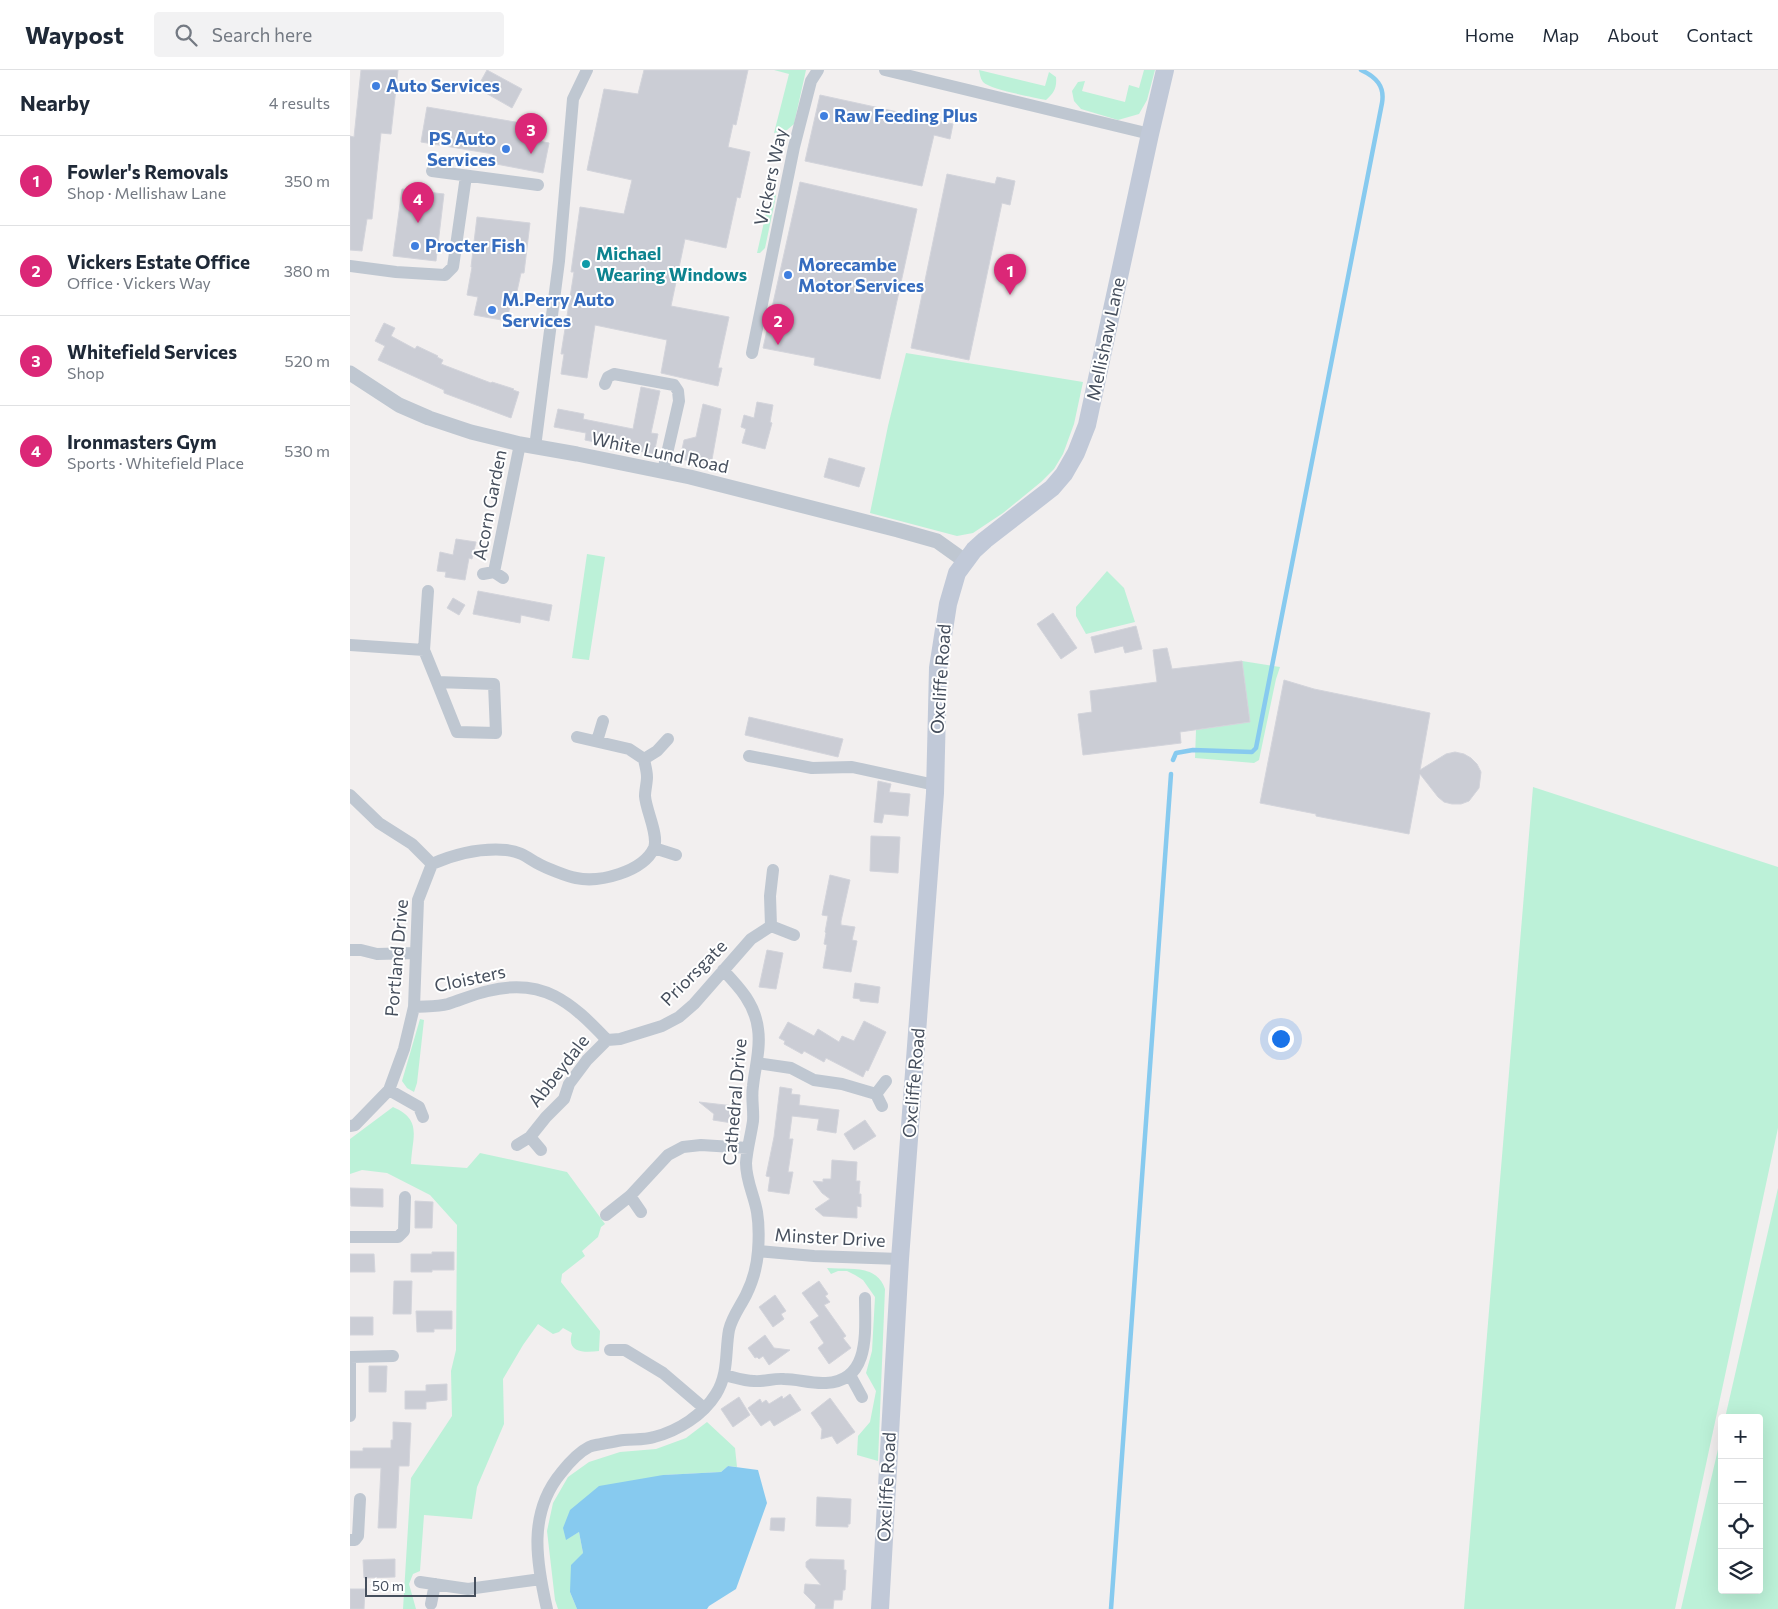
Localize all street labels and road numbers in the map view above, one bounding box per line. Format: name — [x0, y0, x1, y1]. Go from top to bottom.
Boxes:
street label: Vickers Way — [749, 126, 791, 228]
street label: Mellishaw Lane — [1081, 275, 1129, 402]
street label: White Lund Road — [589, 427, 731, 477]
street label: Acorn Garden — [468, 448, 511, 562]
street label: Oxcliffe Road — [925, 623, 955, 735]
street label: Portland Drive — [380, 898, 412, 1018]
street label: Priorsgate — [656, 935, 731, 1010]
street label: Cloisters — [432, 960, 507, 996]
street label: Oxcliffe Road — [897, 1027, 929, 1139]
street label: Abbeydale — [523, 1030, 593, 1111]
street label: Cathedral Drive — [717, 1038, 751, 1166]
street label: Minster Drive — [774, 1223, 886, 1251]
street label: Oxcliffe Road — [872, 1431, 900, 1543]

